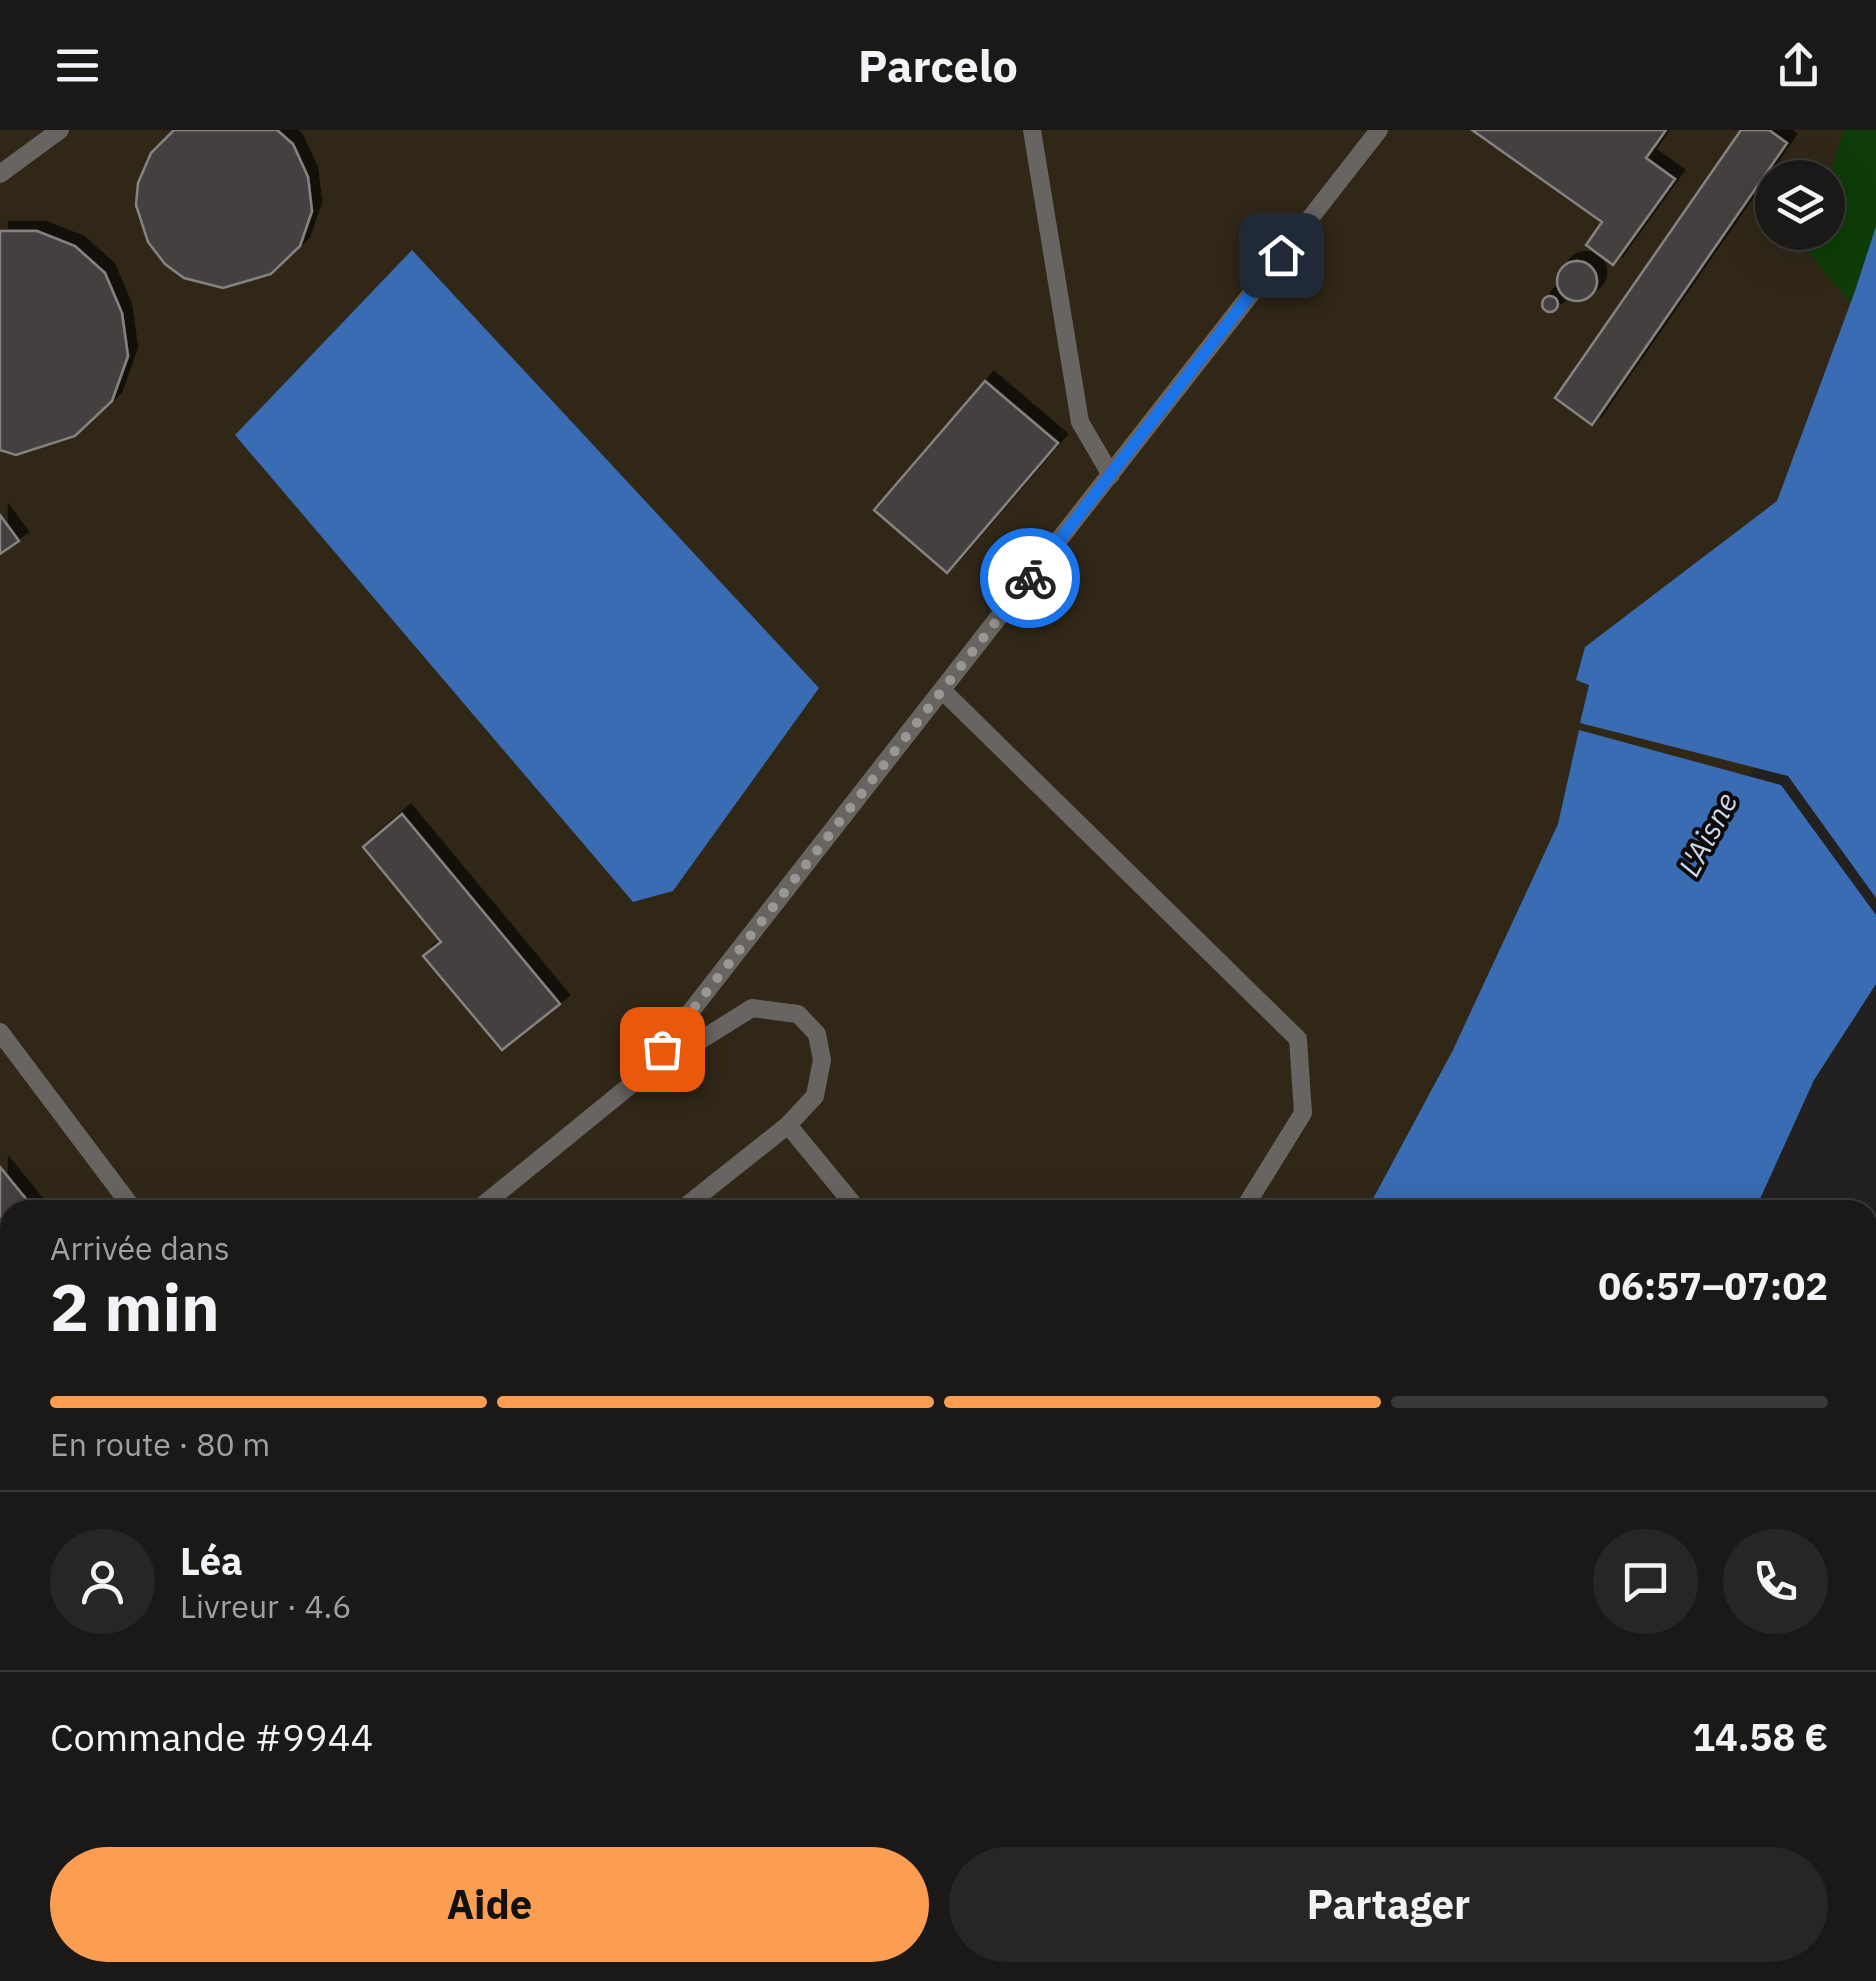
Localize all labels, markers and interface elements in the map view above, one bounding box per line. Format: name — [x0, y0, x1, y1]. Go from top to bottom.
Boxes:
text: Parcelo — [858, 36, 1018, 94]
icon: menu — [50, 38, 105, 93]
icon: share — [1771, 38, 1826, 93]
map controls — [1755, 160, 1845, 250]
button: layers — [1755, 160, 1845, 250]
pin — [1239, 213, 1324, 298]
icon: home — [1254, 228, 1309, 283]
courier — [980, 528, 1080, 628]
icon: bike — [1003, 551, 1058, 606]
water label: L'Aisne — [1669, 785, 1745, 883]
pin — [620, 1007, 705, 1092]
icon: bag — [635, 1022, 690, 1077]
text: Arrivée dans — [50, 1227, 230, 1269]
text: 06:57–07:02 — [1598, 1261, 1828, 1310]
text: 2 min — [50, 1264, 220, 1349]
text: En route · 80 m — [50, 1423, 270, 1465]
button: person — [50, 1529, 155, 1634]
button: chat — [1593, 1529, 1698, 1634]
button: phone — [1723, 1529, 1828, 1634]
text: Léa — [180, 1536, 243, 1585]
text: Livreur · 4.6 — [180, 1585, 352, 1627]
text: Commande #9944 — [50, 1712, 373, 1761]
text: 14.58 € — [1692, 1712, 1828, 1761]
button: Aide — [50, 1847, 929, 1962]
button: Partager — [949, 1847, 1828, 1962]

